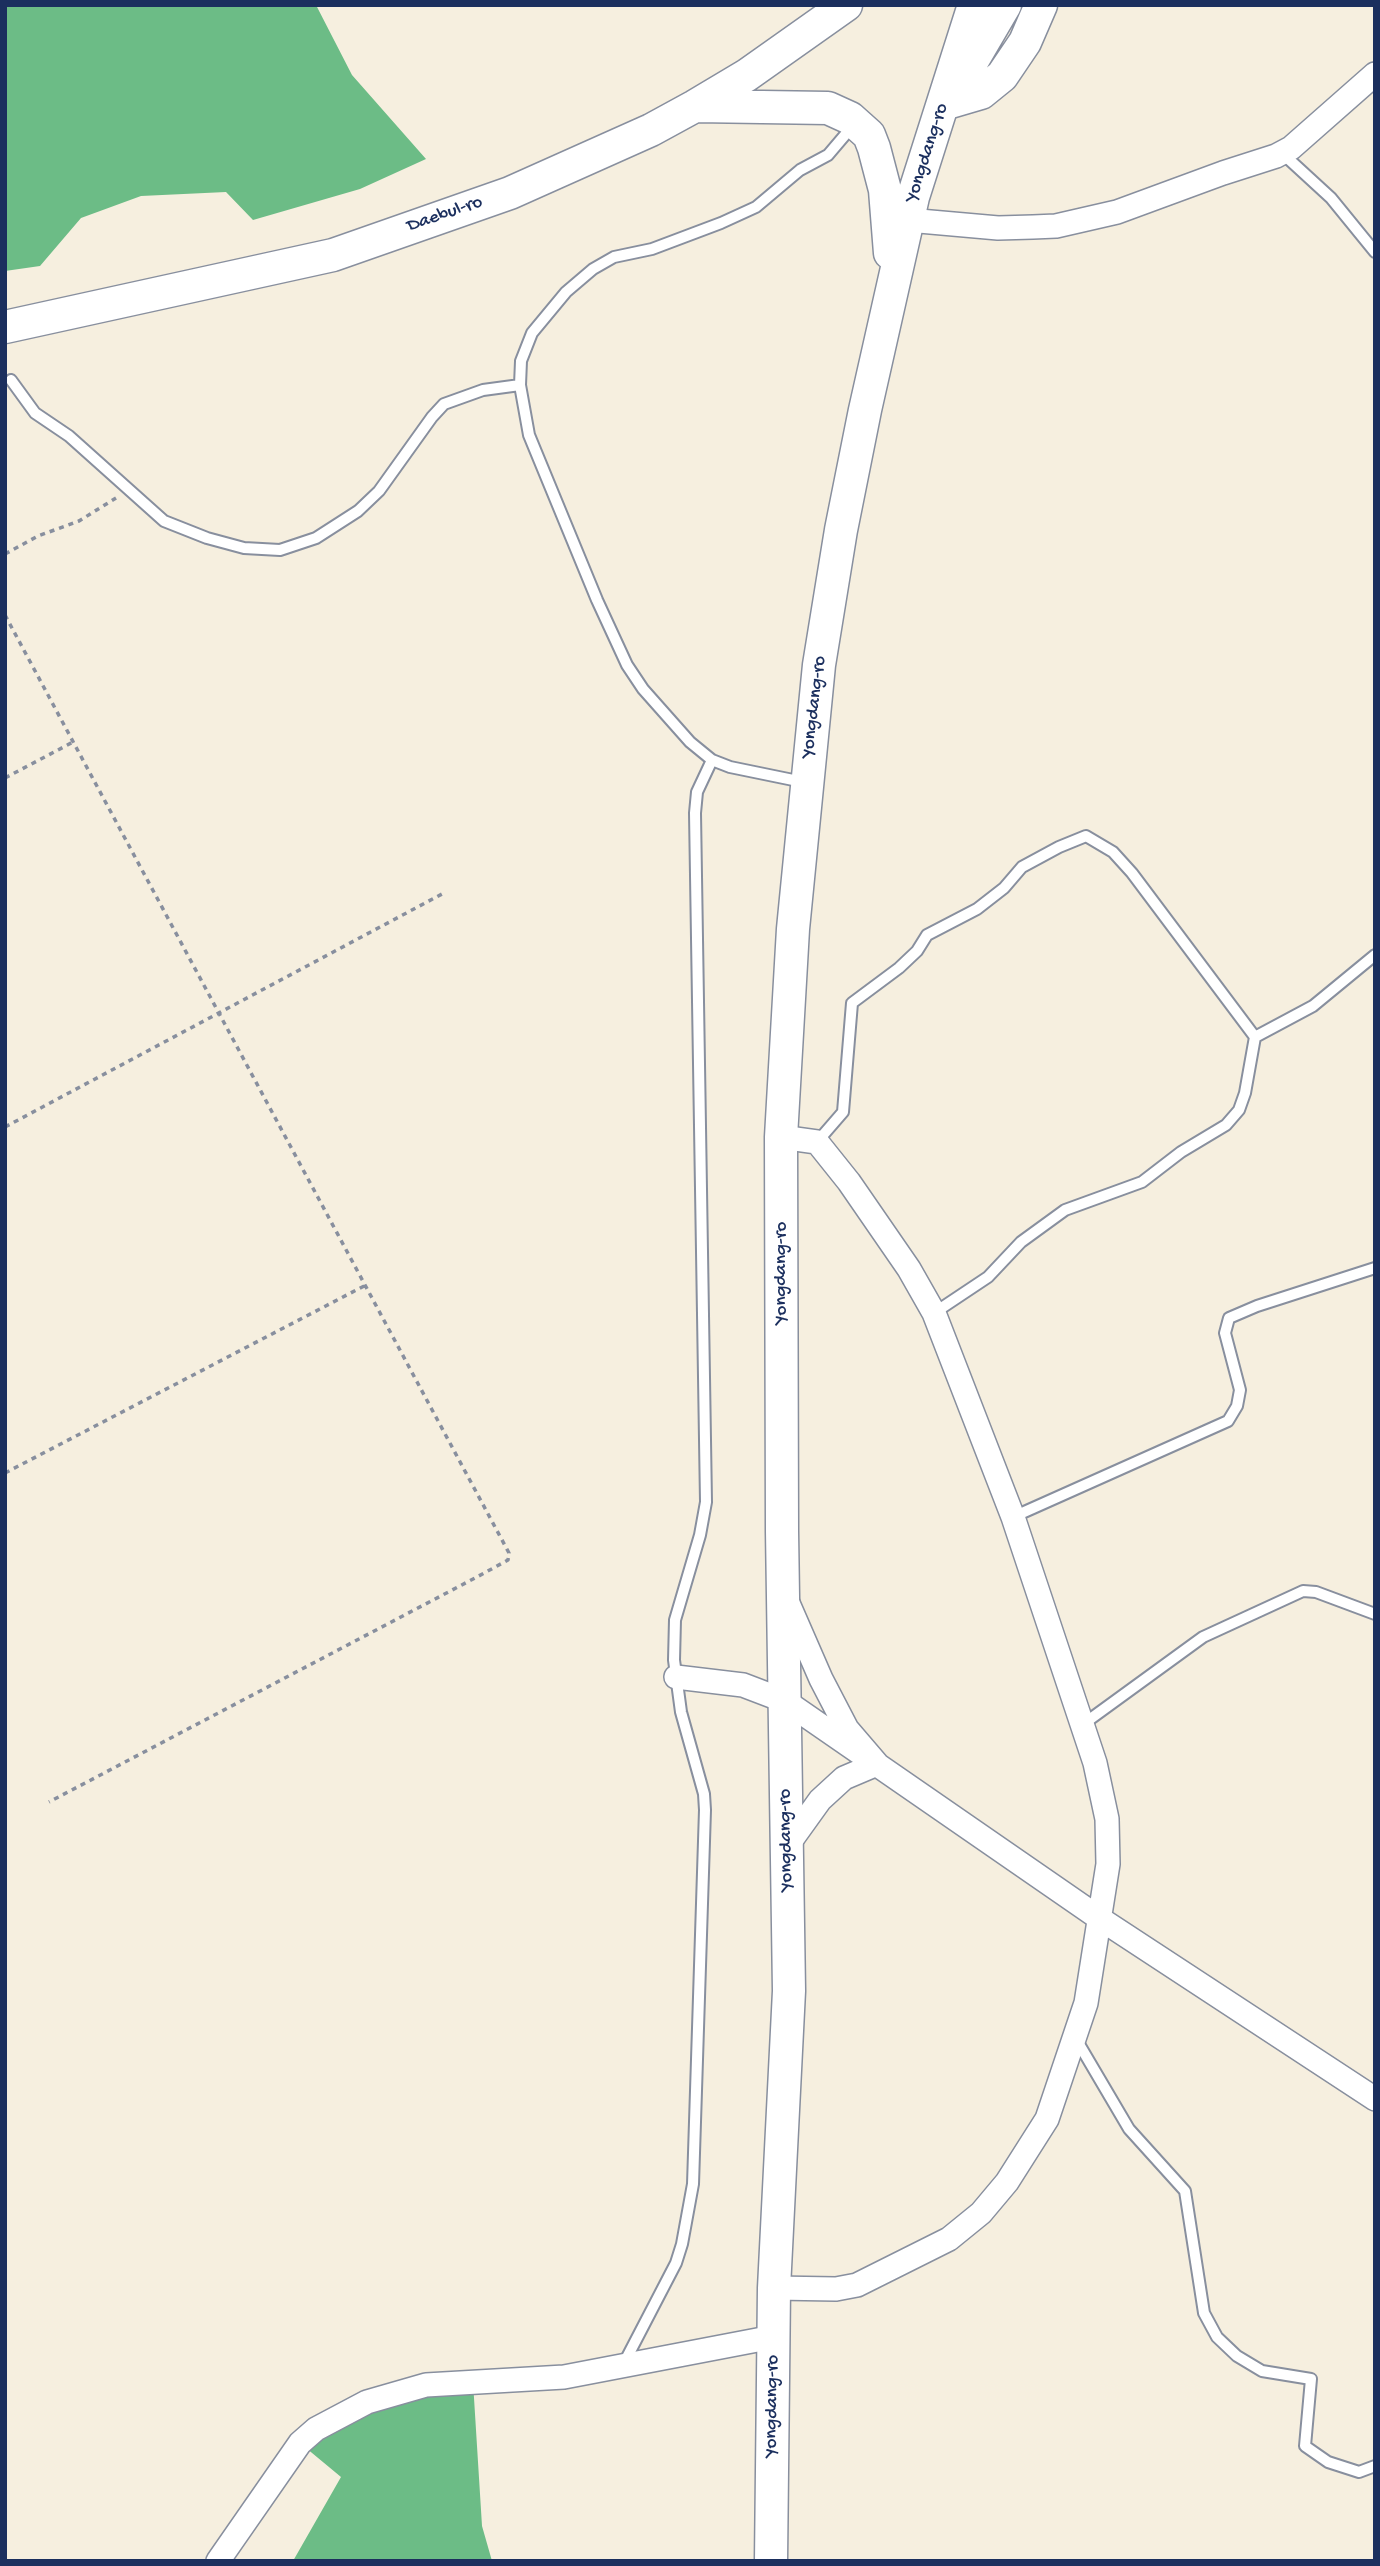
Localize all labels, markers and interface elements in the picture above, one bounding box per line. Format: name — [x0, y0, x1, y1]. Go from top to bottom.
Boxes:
street label: Yongdang-ro — [901, 101, 955, 205]
street label: Daebul-ro — [404, 191, 486, 239]
street label: Yongdang-ro — [797, 655, 833, 759]
street label: Yongdang-ro — [771, 1222, 793, 1324]
street label: Yongdang-ro — [775, 1789, 799, 1891]
street label: Yongdang-ro — [761, 2355, 785, 2457]

